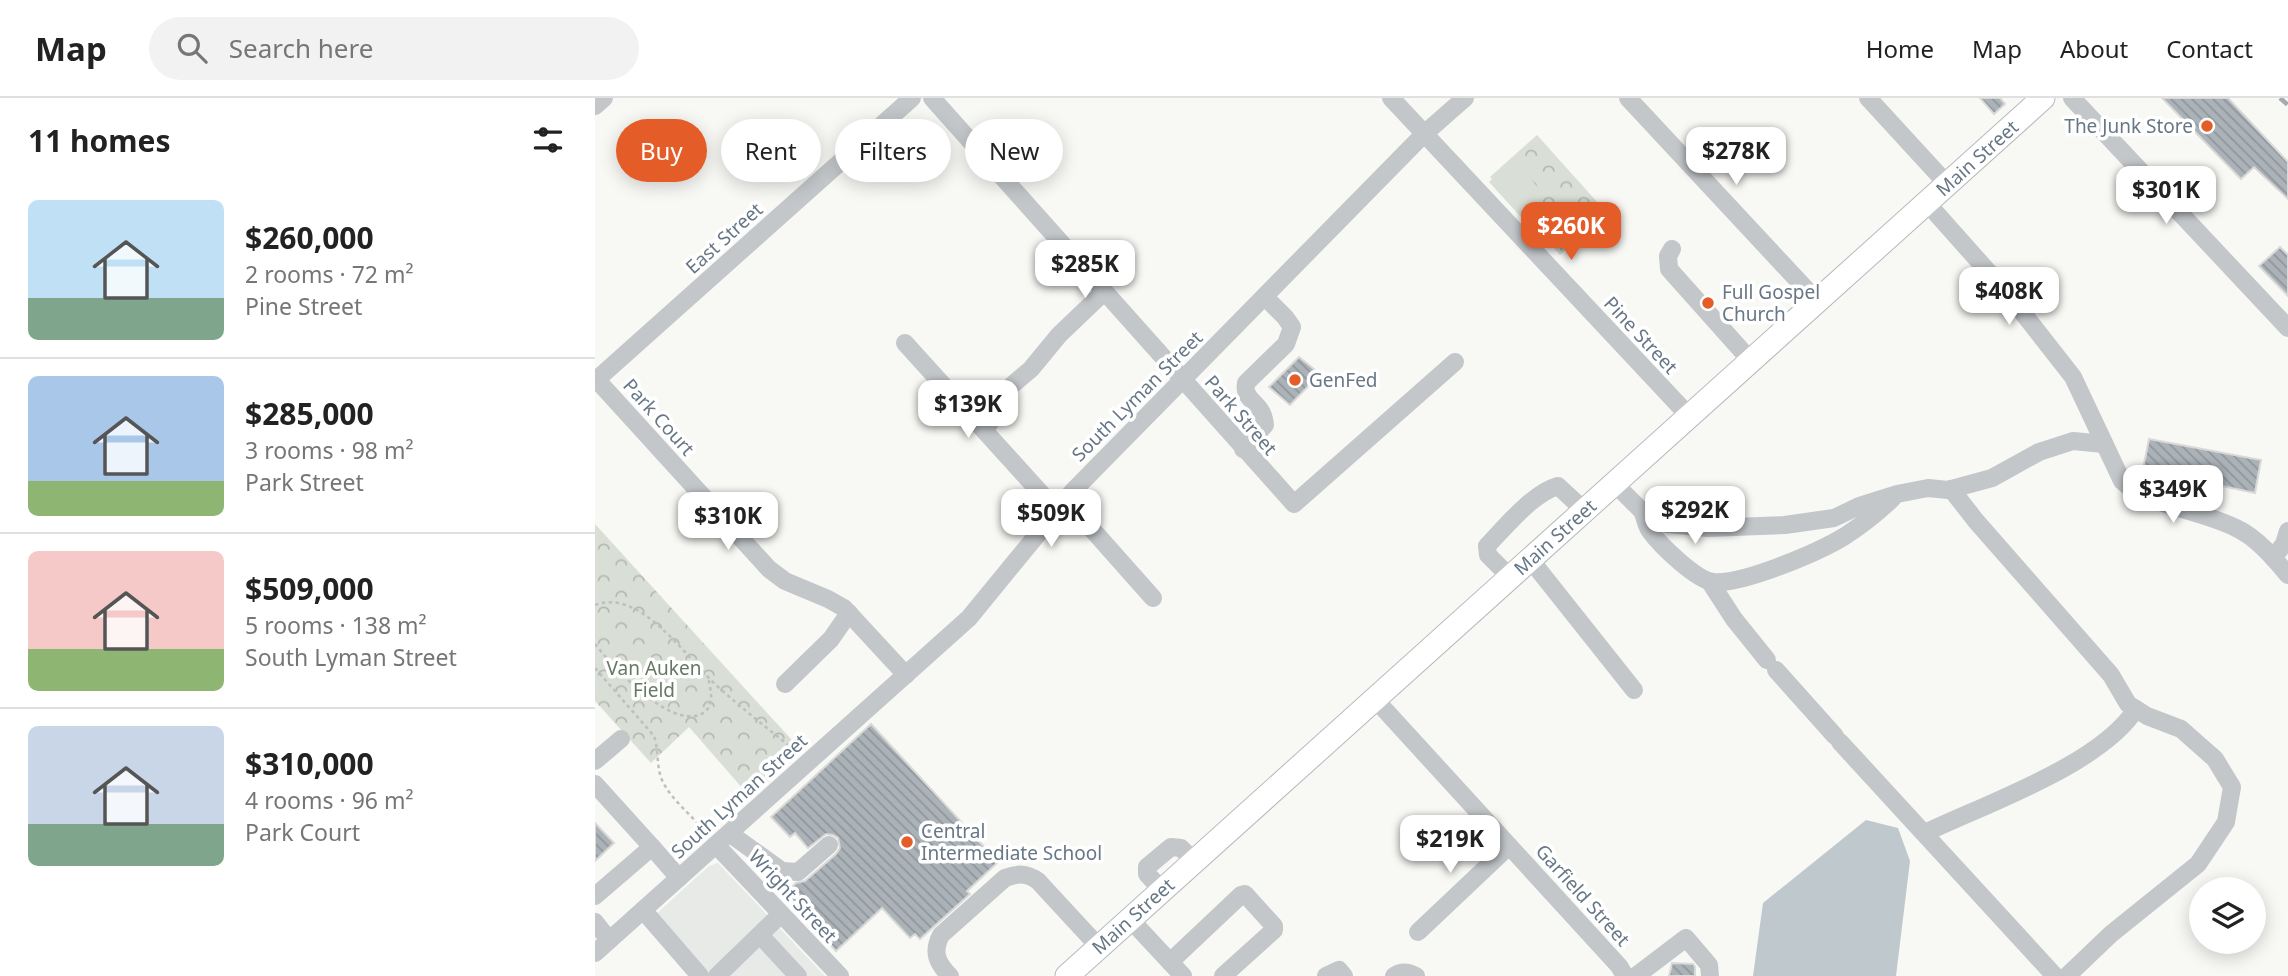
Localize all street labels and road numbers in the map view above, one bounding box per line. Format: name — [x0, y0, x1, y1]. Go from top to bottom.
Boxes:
street label: Main Street — [1930, 114, 2024, 202]
street label: East Street — [680, 196, 768, 280]
street label: Pine Street — [1598, 291, 1684, 379]
street label: South Lyman Street — [1066, 325, 1208, 467]
street label: Park Street — [1199, 369, 1283, 461]
street label: Park Court — [618, 373, 701, 461]
street label: Main Street — [1508, 493, 1602, 581]
street label: South Lyman Street — [665, 728, 813, 864]
street label: Garfield Street — [1530, 838, 1636, 952]
street label: Wright Street — [743, 844, 843, 948]
street label: Main Street — [1086, 872, 1180, 960]

